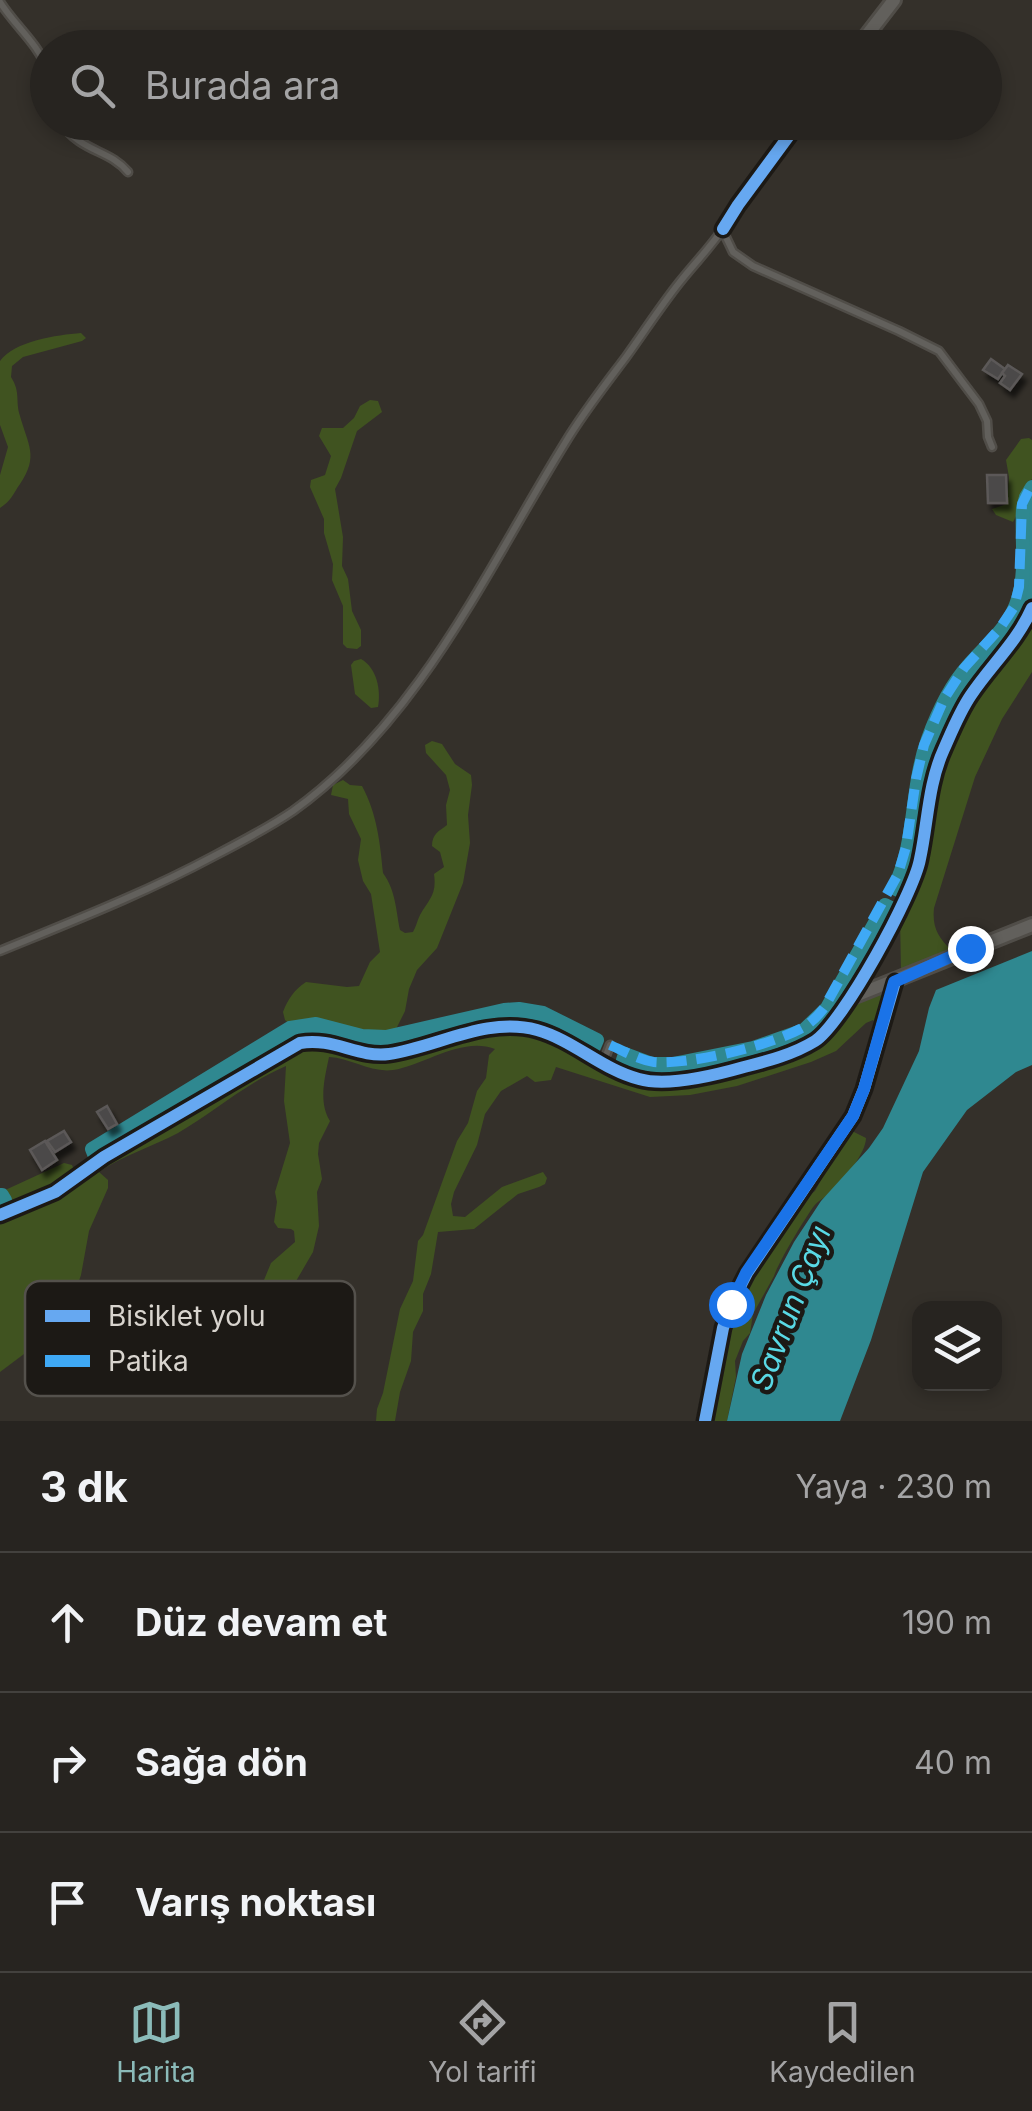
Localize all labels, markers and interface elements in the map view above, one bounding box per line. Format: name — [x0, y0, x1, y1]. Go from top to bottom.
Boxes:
search box — [30, 30, 1002, 140]
icon: search — [65, 58, 120, 113]
text: Burada ara — [145, 62, 340, 108]
route end — [948, 926, 994, 972]
water label: Savrun Çayı — [742, 1220, 838, 1395]
legend — [25, 1281, 355, 1396]
route start — [709, 1282, 755, 1328]
text: Bisiklet yolu — [108, 1299, 266, 1333]
map controls — [912, 1301, 1002, 1391]
button: layers — [912, 1301, 1002, 1391]
text: Patika — [108, 1344, 189, 1378]
text: 3 dk — [40, 1461, 128, 1512]
text: Yaya · 230 m — [796, 1467, 992, 1506]
icon: ahead — [40, 1595, 95, 1650]
text: Düz devam et — [135, 1599, 387, 1645]
text: 190 m — [902, 1603, 992, 1642]
icon: right — [40, 1735, 95, 1790]
text: Sağa dön — [135, 1739, 308, 1785]
text: 40 m — [914, 1743, 992, 1782]
icon: arrive — [40, 1875, 95, 1930]
text: Varış noktası — [135, 1879, 376, 1925]
tab: Harita — [116, 1995, 196, 2089]
tab: Yol tarifi — [428, 1995, 537, 2089]
tab: Kaydedilen — [769, 1995, 916, 2089]

